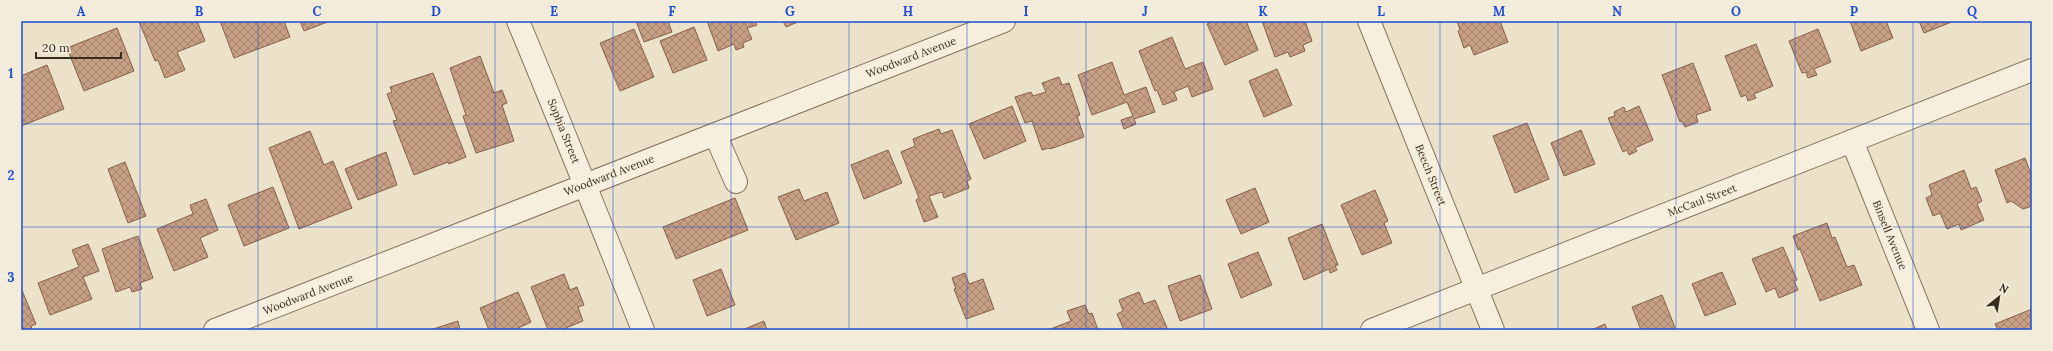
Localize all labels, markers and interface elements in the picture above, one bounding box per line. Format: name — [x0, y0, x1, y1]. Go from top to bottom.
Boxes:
text: A — [77, 3, 86, 20]
text: B — [195, 3, 204, 20]
text: C — [313, 3, 322, 20]
text: D — [431, 3, 441, 20]
text: E — [550, 3, 558, 20]
text: F — [668, 3, 676, 20]
text: G — [785, 3, 795, 20]
text: H — [903, 3, 913, 20]
text: I — [1023, 3, 1029, 20]
text: J — [1142, 3, 1148, 20]
text: K — [1258, 3, 1268, 20]
text: L — [1377, 3, 1385, 20]
text: M — [1493, 3, 1506, 20]
text: N — [1612, 3, 1622, 20]
text: O — [1731, 3, 1741, 20]
text: P — [1850, 3, 1859, 20]
text: Q — [1967, 3, 1978, 20]
street label: Woodward Avenue — [864, 33, 958, 81]
scale bar — [36, 34, 121, 60]
text: 20 m — [42, 40, 70, 55]
text: 1 — [8, 65, 14, 82]
street label: Sophia Street — [545, 97, 584, 166]
street label: Beech Street — [1412, 142, 1450, 209]
street label: Woodward Avenue — [562, 151, 656, 199]
text: 2 — [8, 167, 15, 184]
street label: McCaul Street — [1666, 180, 1739, 220]
street label: Binsell Avenue — [1870, 198, 1910, 272]
text: 3 — [7, 269, 15, 286]
street label: Woodward Avenue — [261, 270, 355, 318]
north arrow — [1979, 277, 2019, 317]
text: N — [1997, 280, 2012, 297]

